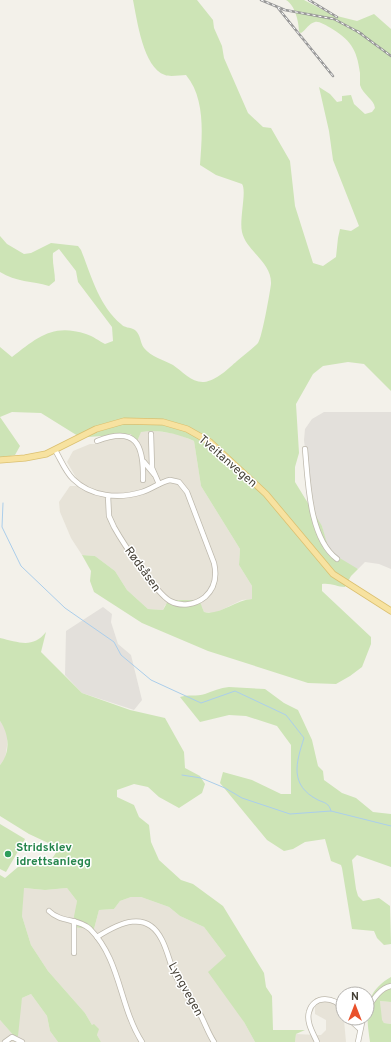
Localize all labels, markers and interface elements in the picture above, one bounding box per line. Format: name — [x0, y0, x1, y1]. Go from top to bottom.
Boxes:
street label: Tveitanvegen — [195, 432, 260, 492]
street label: Rødsåsen — [120, 544, 164, 595]
place label: Stridsklev idrettsanlegg — [16, 840, 91, 870]
marker: Stridsklev idrettsanlegg — [3, 849, 13, 859]
street label: Lyngvegen — [164, 960, 206, 1019]
north arrow — [335, 986, 375, 1026]
text: N — [351, 990, 359, 1004]

